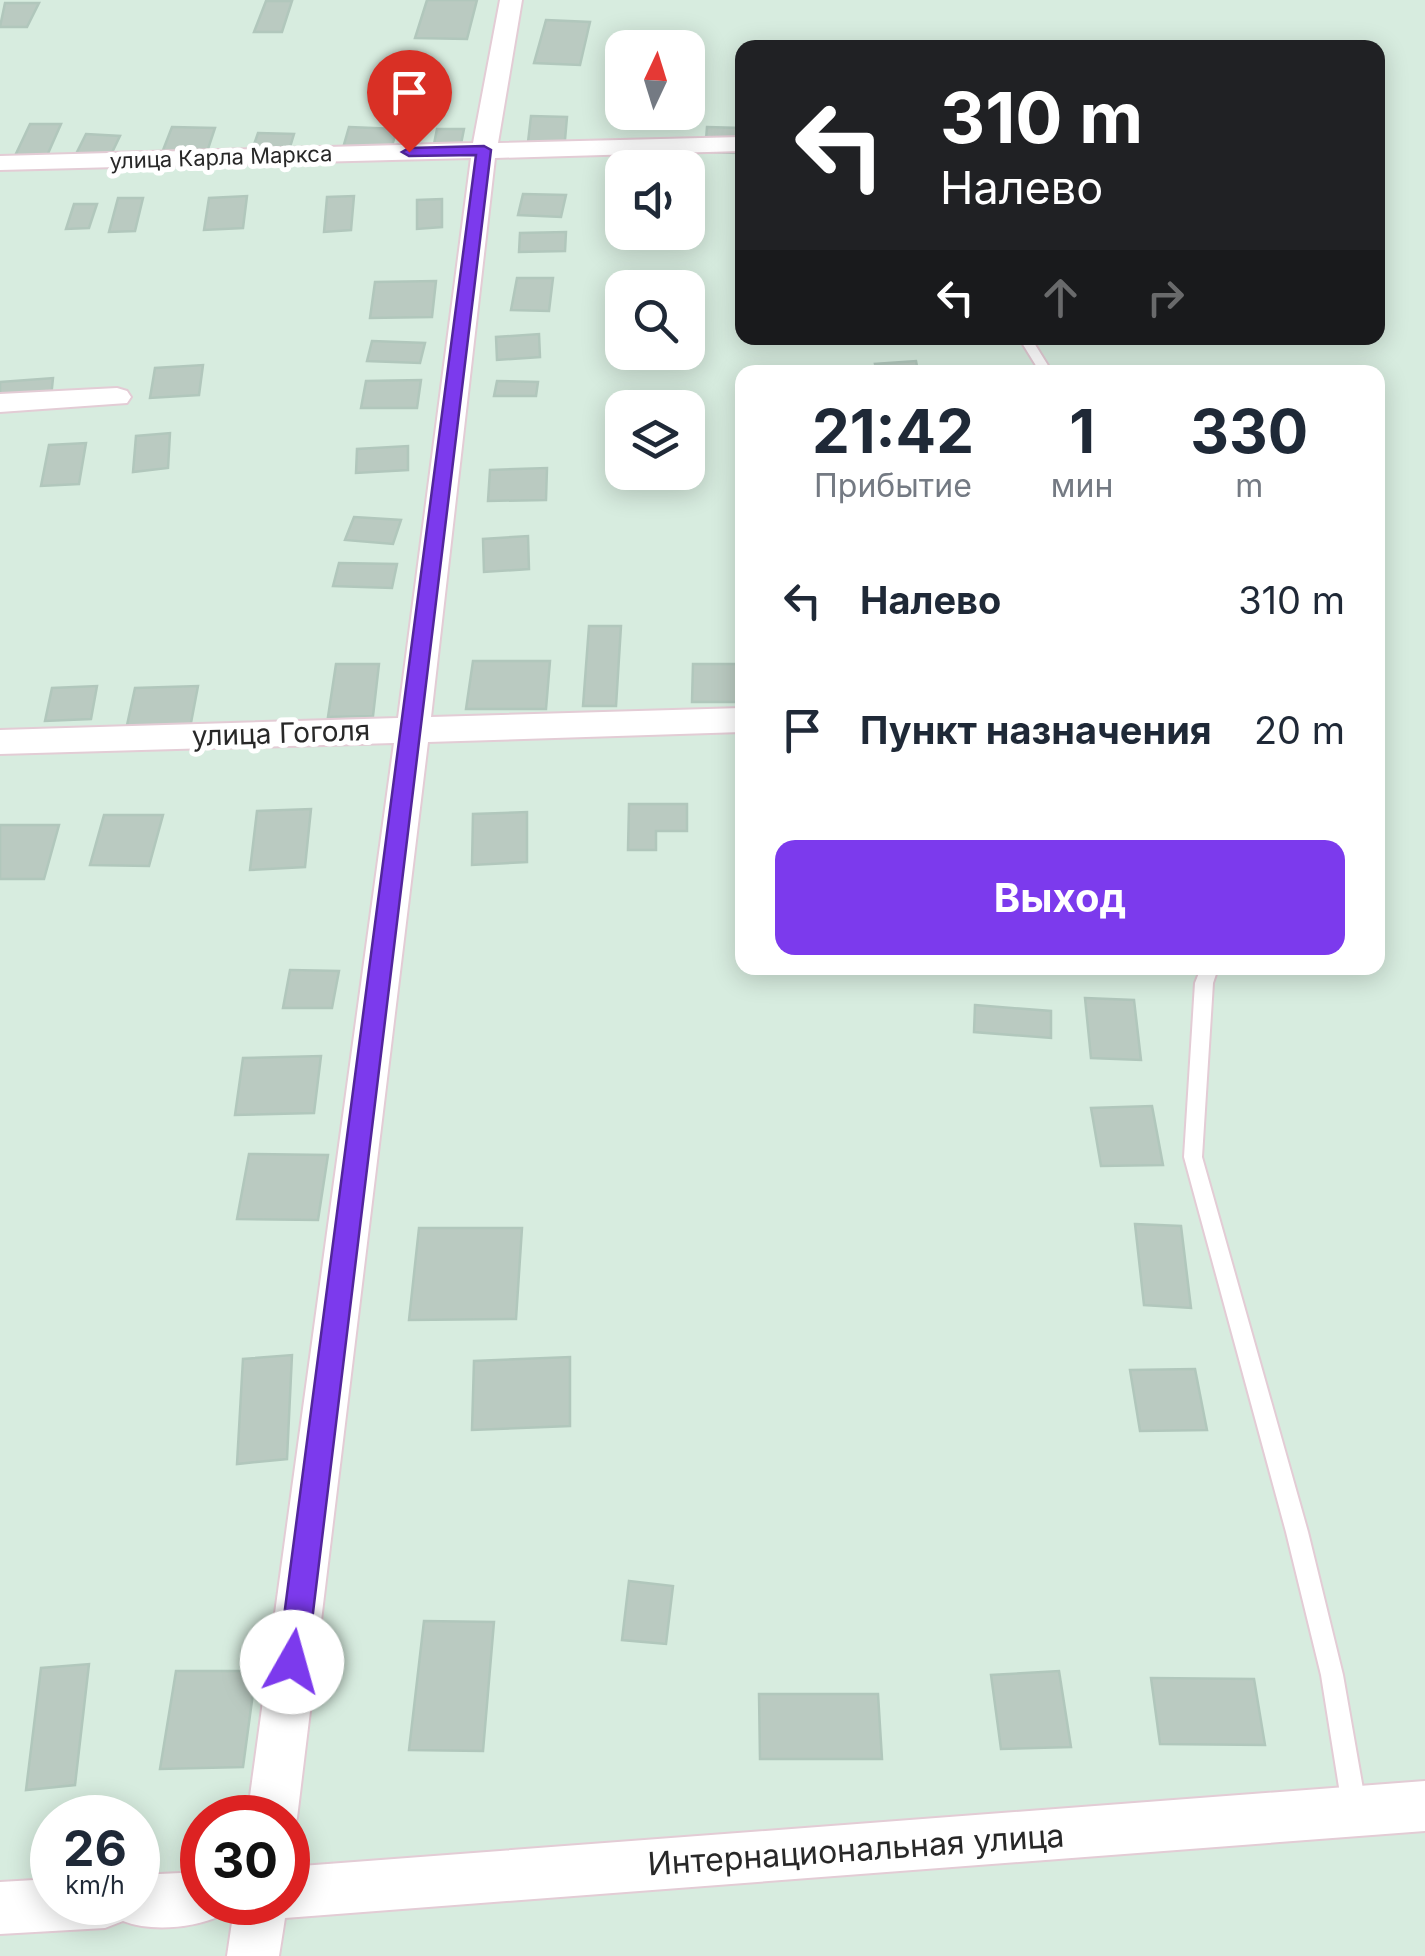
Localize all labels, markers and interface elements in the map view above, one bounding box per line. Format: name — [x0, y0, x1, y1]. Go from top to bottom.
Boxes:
north arrow — [605, 30, 705, 130]
map controls — [605, 30, 705, 490]
pin — [367, 50, 452, 153]
icon: arrive — [382, 65, 437, 120]
text: 310 m — [940, 75, 1143, 160]
icon: left — [775, 80, 905, 210]
street label: улица Карла Маркса — [109, 140, 333, 174]
button: sound — [605, 150, 705, 250]
text: Налево — [940, 160, 1103, 215]
button: search — [605, 270, 705, 370]
icon: left — [928, 270, 983, 325]
icon: ahead — [1033, 270, 1088, 325]
icon: right — [1138, 270, 1193, 325]
button: layers — [605, 390, 705, 490]
text: 21:42 — [812, 395, 974, 467]
text: 1 — [1069, 395, 1095, 467]
text: 330 — [1190, 395, 1308, 467]
text: Прибытие — [814, 466, 972, 505]
text: мин — [1051, 466, 1113, 505]
text: m — [1235, 466, 1263, 505]
icon: left — [775, 573, 830, 628]
text: Налево — [860, 577, 1001, 623]
text: 310 m — [1238, 577, 1345, 623]
icon: arrive — [775, 703, 830, 758]
text: Пункт назначения — [860, 707, 1212, 753]
text: 20 m — [1254, 707, 1345, 753]
street label: улица Гоголя — [191, 713, 371, 753]
button: Выход — [775, 840, 1345, 955]
position arrow — [240, 1610, 344, 1714]
speed limit sign: 30 — [180, 1795, 310, 1925]
street label: Интернациональная улица — [646, 1815, 1066, 1884]
text: 26 — [63, 1818, 127, 1878]
text: km/h — [65, 1870, 125, 1900]

